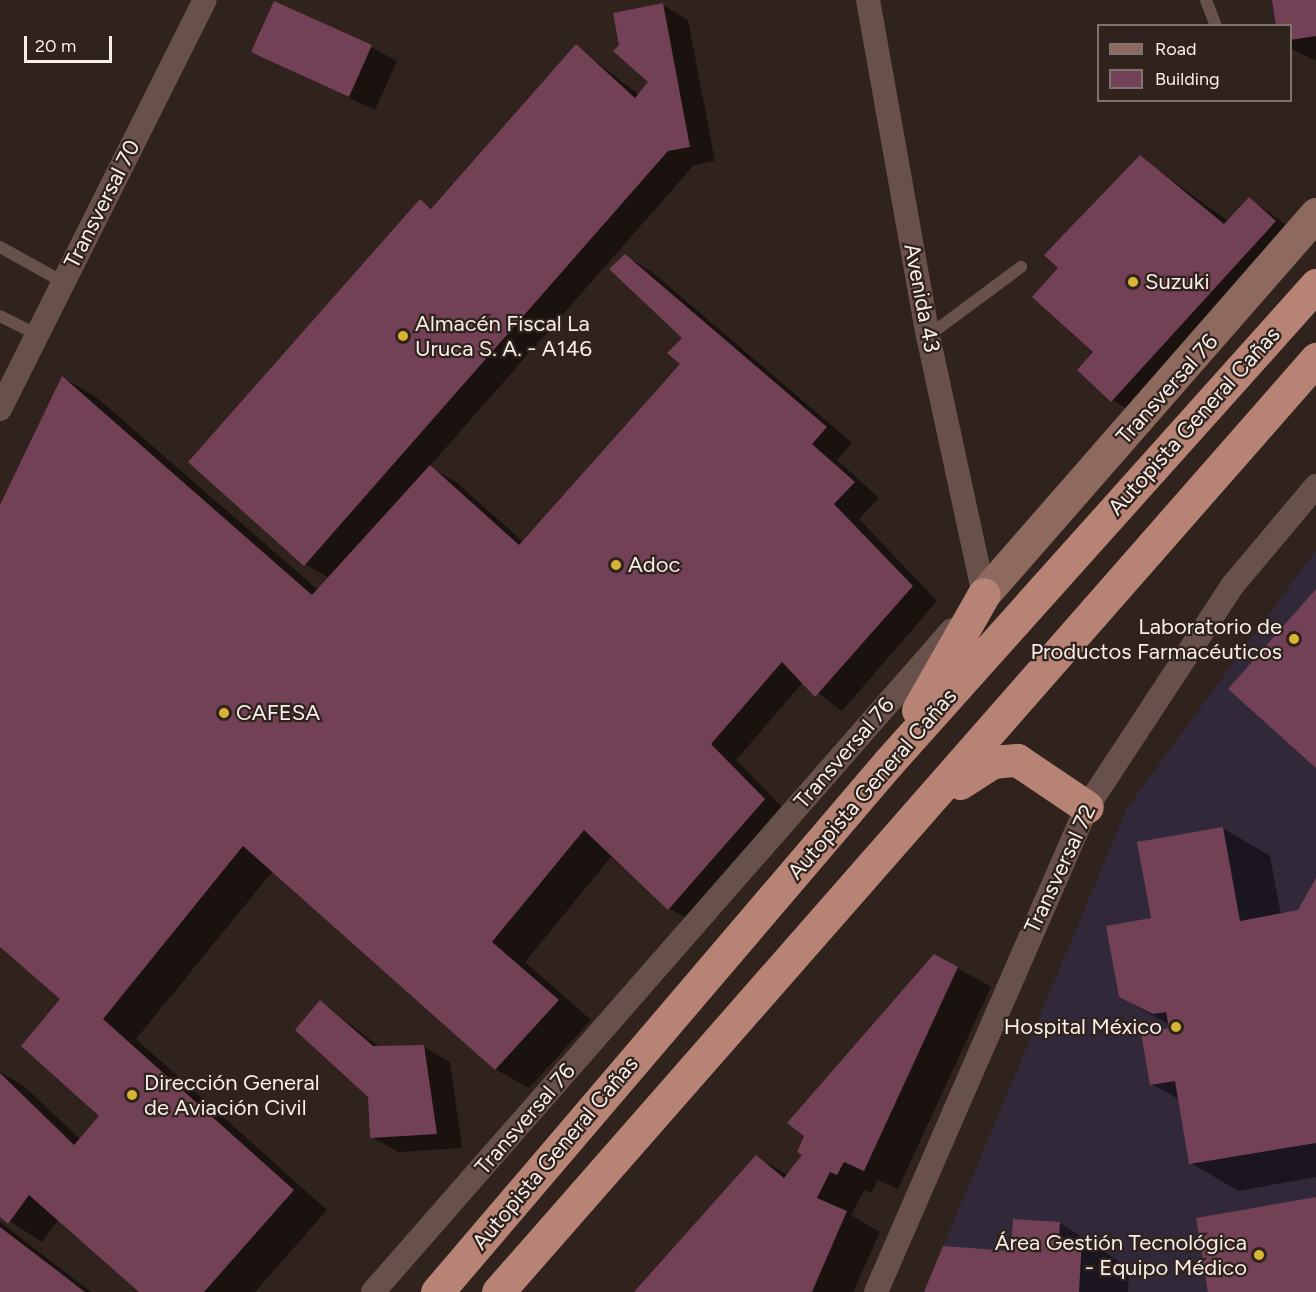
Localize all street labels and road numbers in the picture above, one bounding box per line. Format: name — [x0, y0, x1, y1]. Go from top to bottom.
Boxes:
street label: Transversal 70 — [58, 135, 146, 273]
street label: Avenida 43 — [899, 241, 945, 355]
street label: Autopista General Cañas — [1102, 321, 1286, 521]
street label: Transversal 76 — [1111, 329, 1223, 449]
street label: Autopista General Cañas — [782, 683, 962, 885]
street label: Transversal 76 — [788, 692, 900, 814]
street label: Transversal 72 — [1019, 801, 1101, 937]
street label: Autopista General Cañas — [466, 1051, 644, 1255]
street label: Transversal 76 — [469, 1058, 581, 1180]

